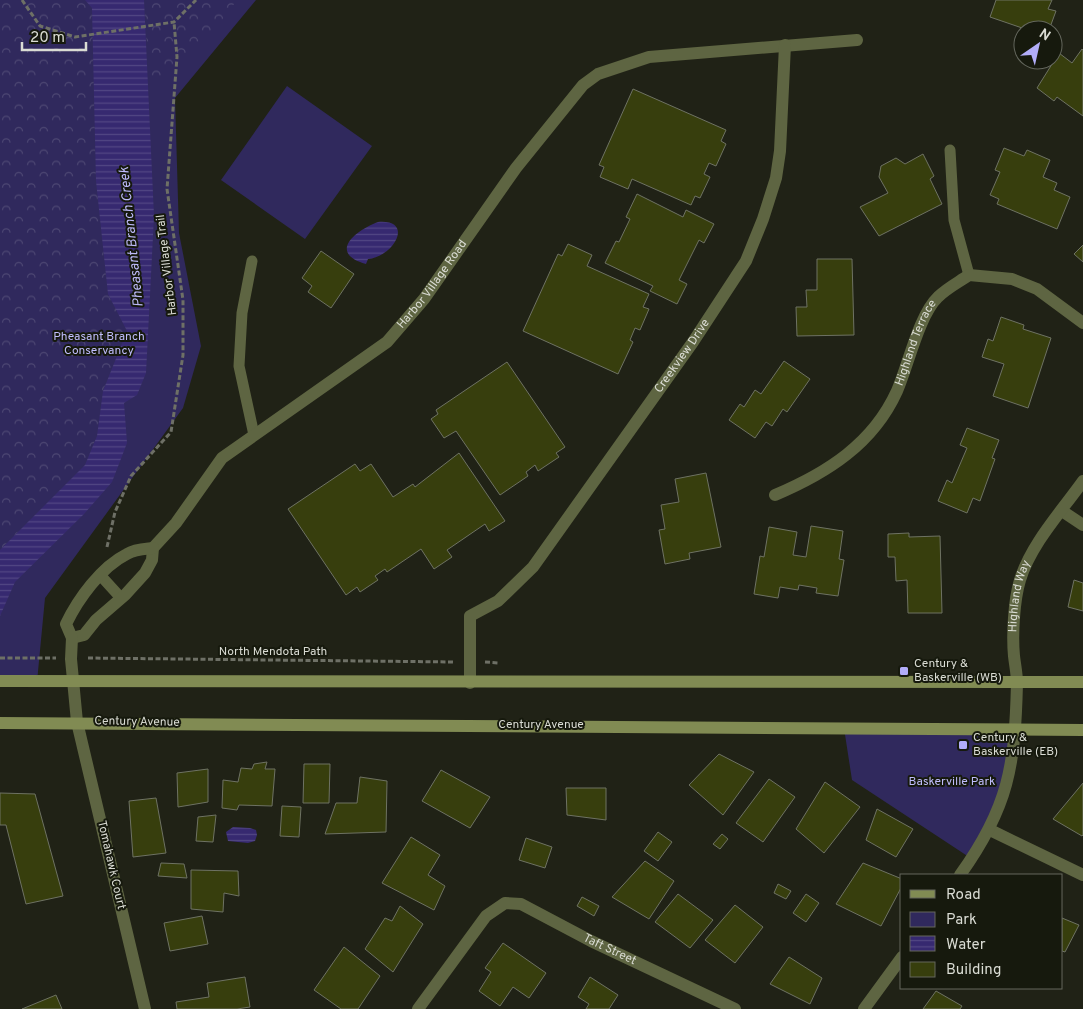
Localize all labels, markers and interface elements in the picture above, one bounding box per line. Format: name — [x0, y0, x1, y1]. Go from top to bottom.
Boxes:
scale bar — [22, 20, 86, 52]
north arrow — [1013, 20, 1063, 70]
text: N — [1036, 26, 1053, 45]
text: 20 m — [30, 29, 65, 48]
water label: Pheasant Branch Creek — [116, 165, 148, 308]
street label: Harbor Village Trail — [153, 214, 181, 316]
street label: Harbor Village Road — [394, 237, 471, 332]
street label: Highland Terrace — [892, 297, 941, 388]
street label: Creekview Drive — [651, 316, 714, 396]
park label: Pheasant Branch Conservancy — [53, 329, 145, 359]
street label: Highland Way — [1005, 558, 1035, 633]
street label: North Mendota Path — [219, 644, 327, 660]
place label: Century & Baskerville (WB) — [914, 656, 1002, 686]
marker: Century & Baskerville (WB) — [898, 665, 910, 677]
street label: Century Avenue — [94, 713, 180, 731]
street label: Century Avenue — [498, 717, 584, 733]
place label: Century & Baskerville (EB) — [973, 730, 1058, 760]
marker: Century & Baskerville (EB) — [957, 739, 969, 751]
park label: Baskerville Park — [909, 774, 995, 790]
street label: Tomahawk Court — [93, 819, 129, 911]
legend — [900, 874, 1063, 989]
text: Road — [946, 886, 981, 905]
text: Park — [946, 911, 977, 930]
street label: Taft Street — [580, 930, 639, 969]
text: Water — [946, 936, 986, 955]
text: Building — [946, 961, 1001, 980]

